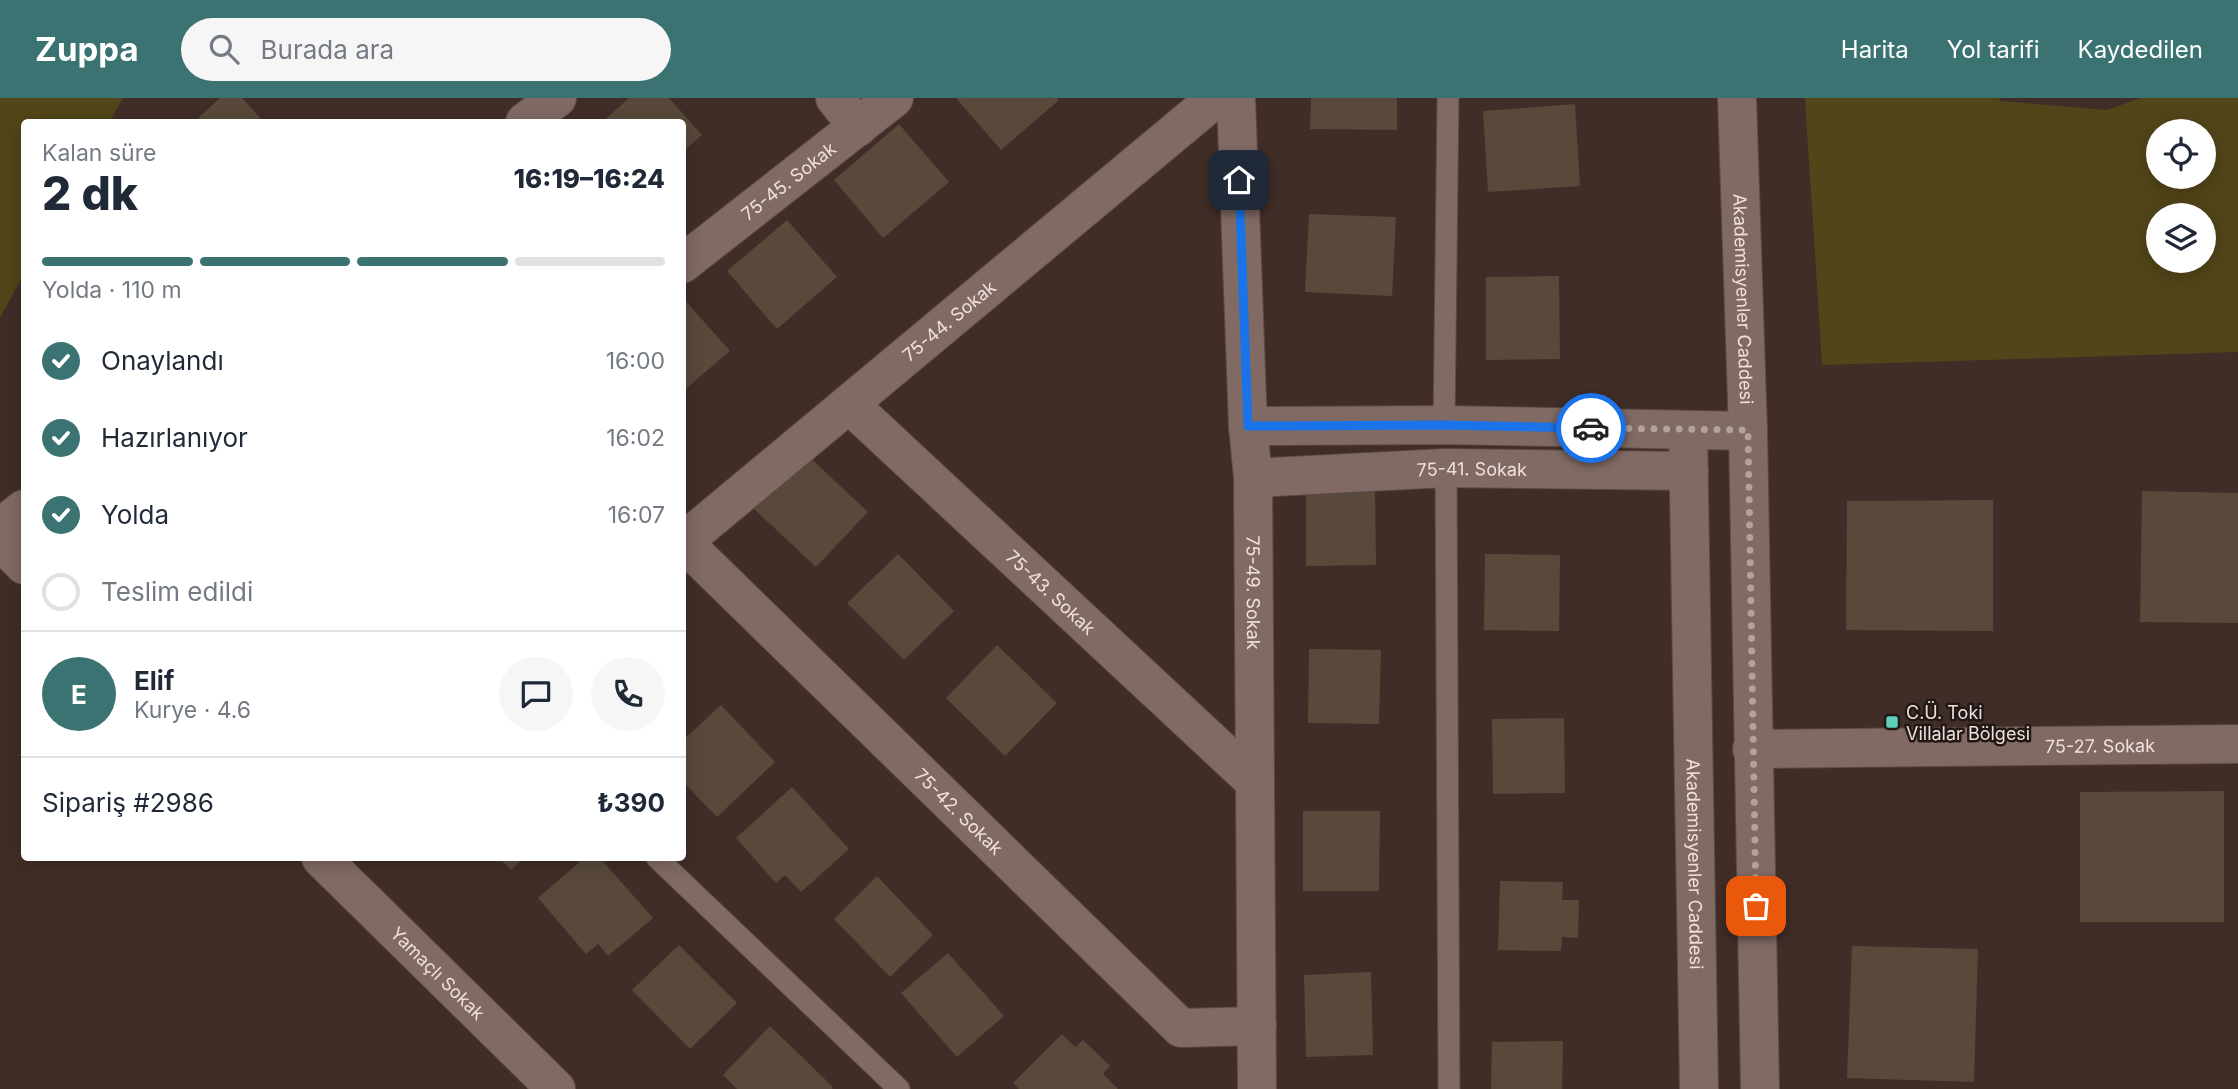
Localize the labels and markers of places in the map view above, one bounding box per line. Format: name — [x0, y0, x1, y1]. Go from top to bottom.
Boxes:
pin — [1209, 150, 1269, 210]
place label: C.Ü. Toki Villalar Bölgesi — [1906, 701, 2030, 744]
marker: C.Ü. Toki Villalar Bölgesi — [1884, 714, 1900, 730]
pin — [1726, 876, 1786, 936]

